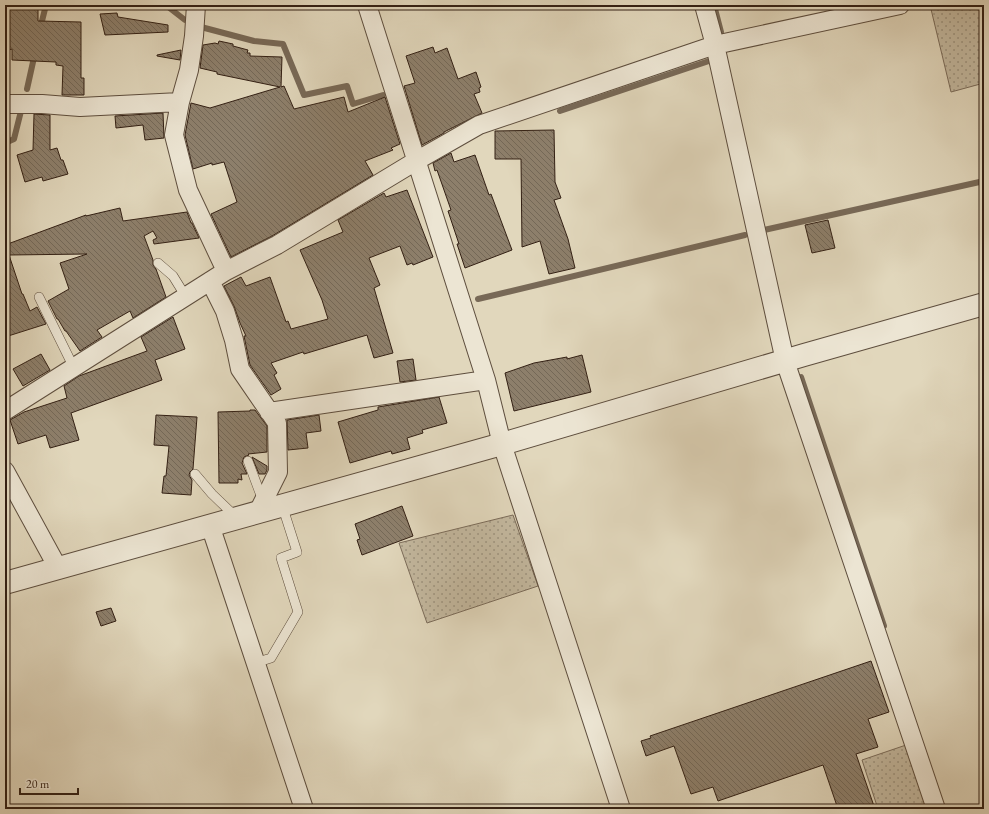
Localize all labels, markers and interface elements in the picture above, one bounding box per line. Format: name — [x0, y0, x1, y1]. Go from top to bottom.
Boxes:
scale bar — [20, 770, 78, 796]
text: 20 m — [26, 776, 50, 792]

